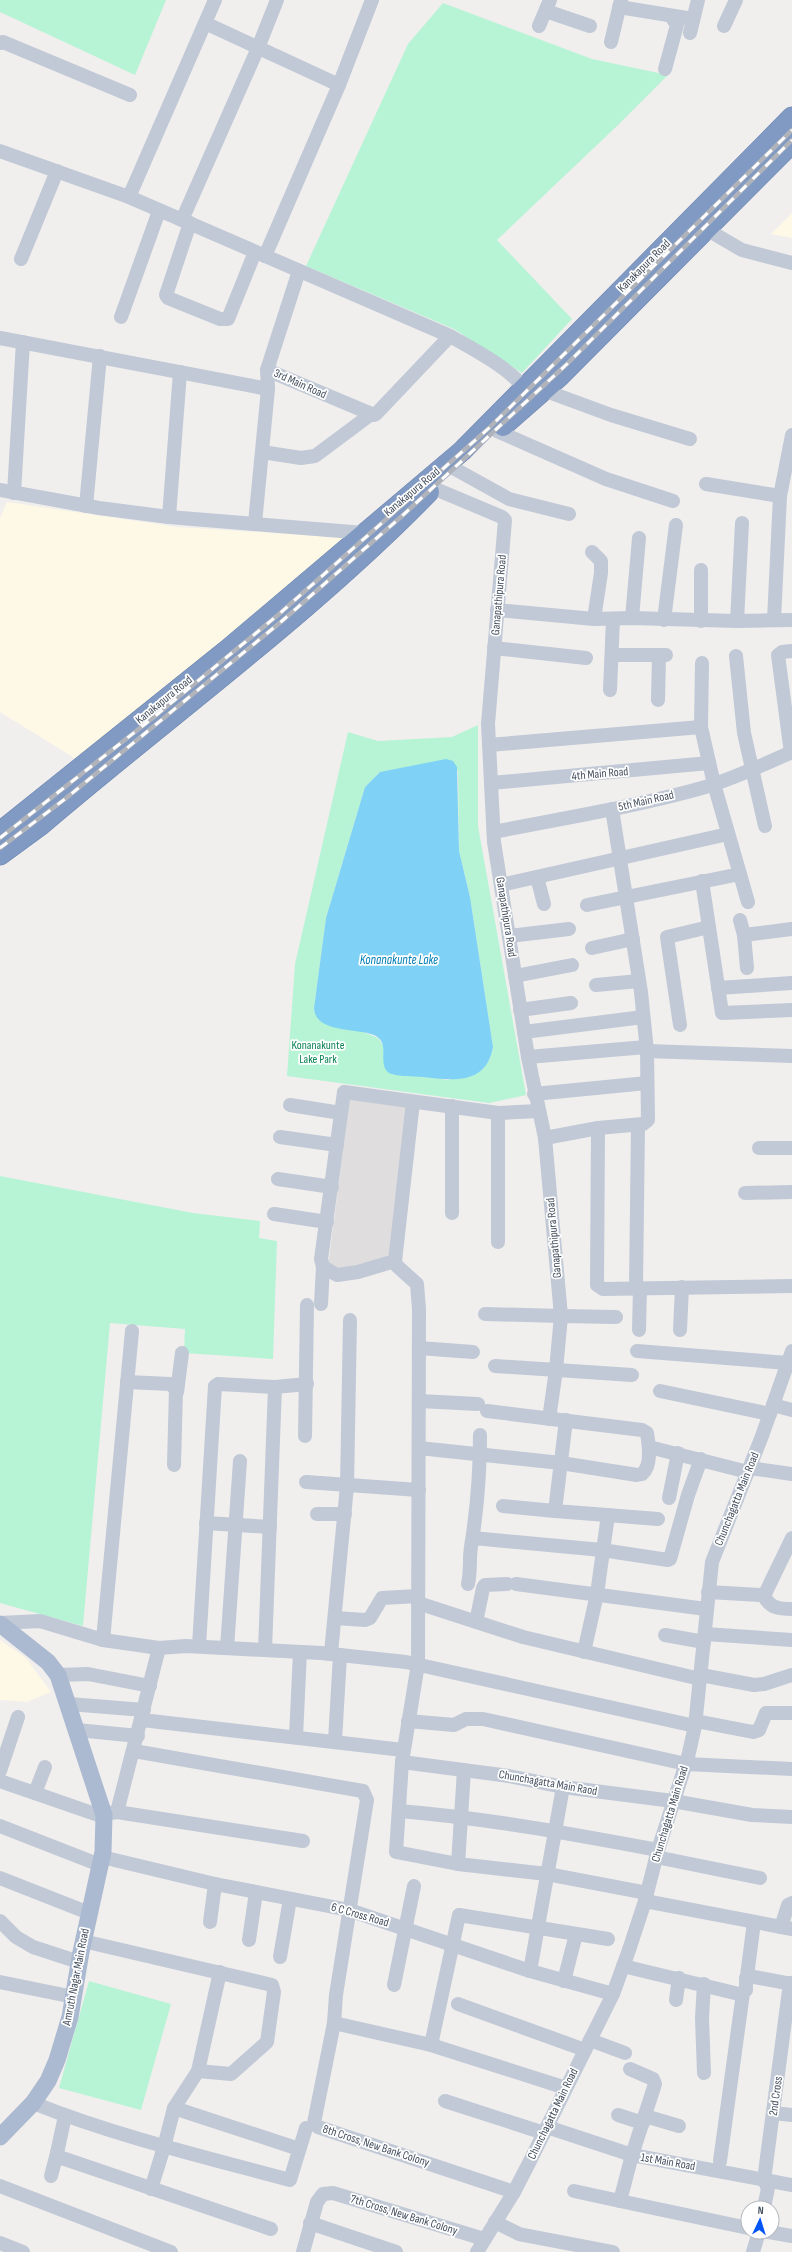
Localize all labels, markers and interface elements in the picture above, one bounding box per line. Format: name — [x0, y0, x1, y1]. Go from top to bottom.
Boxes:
street label: Kanakapura Road — [614, 236, 674, 296]
street label: 3rd Main Road — [271, 366, 329, 402]
street label: Kanakapura Road — [381, 464, 443, 520]
street label: Ganapathipura Road — [488, 554, 510, 636]
street label: Kanakapura Road — [133, 673, 195, 727]
street label: 4th Main Road — [571, 764, 629, 784]
street label: 5th Main Road — [617, 787, 675, 815]
street label: Ganapathipura Road — [492, 876, 520, 958]
water label: Konanakunte Lake — [360, 952, 438, 968]
park label: Konanakunte Lake Park — [292, 1038, 345, 1067]
street label: Ganapathipura Road — [543, 1197, 565, 1279]
street label: Chunchagatta Main Road — [711, 1450, 763, 1548]
street label: Chunchagatta Main Road — [648, 1764, 692, 1864]
street label: Chunchagatta Main Raod — [498, 1767, 598, 1799]
street label: 6 C Cross Road — [329, 1900, 391, 1930]
street label: Amruth Nagar Main Road — [59, 1927, 93, 2028]
street label: Chunchagatta Main Road — [524, 2066, 582, 2162]
street label: 2nd Cross — [766, 2075, 786, 2117]
street label: 8th Cross, New Bank Colony — [321, 2122, 432, 2170]
street label: 1st Main Road — [640, 2150, 696, 2174]
street label: 7th Cross, New Bank Colony — [349, 2192, 460, 2239]
north arrow — [740, 2200, 780, 2240]
text: N — [757, 2204, 764, 2217]

